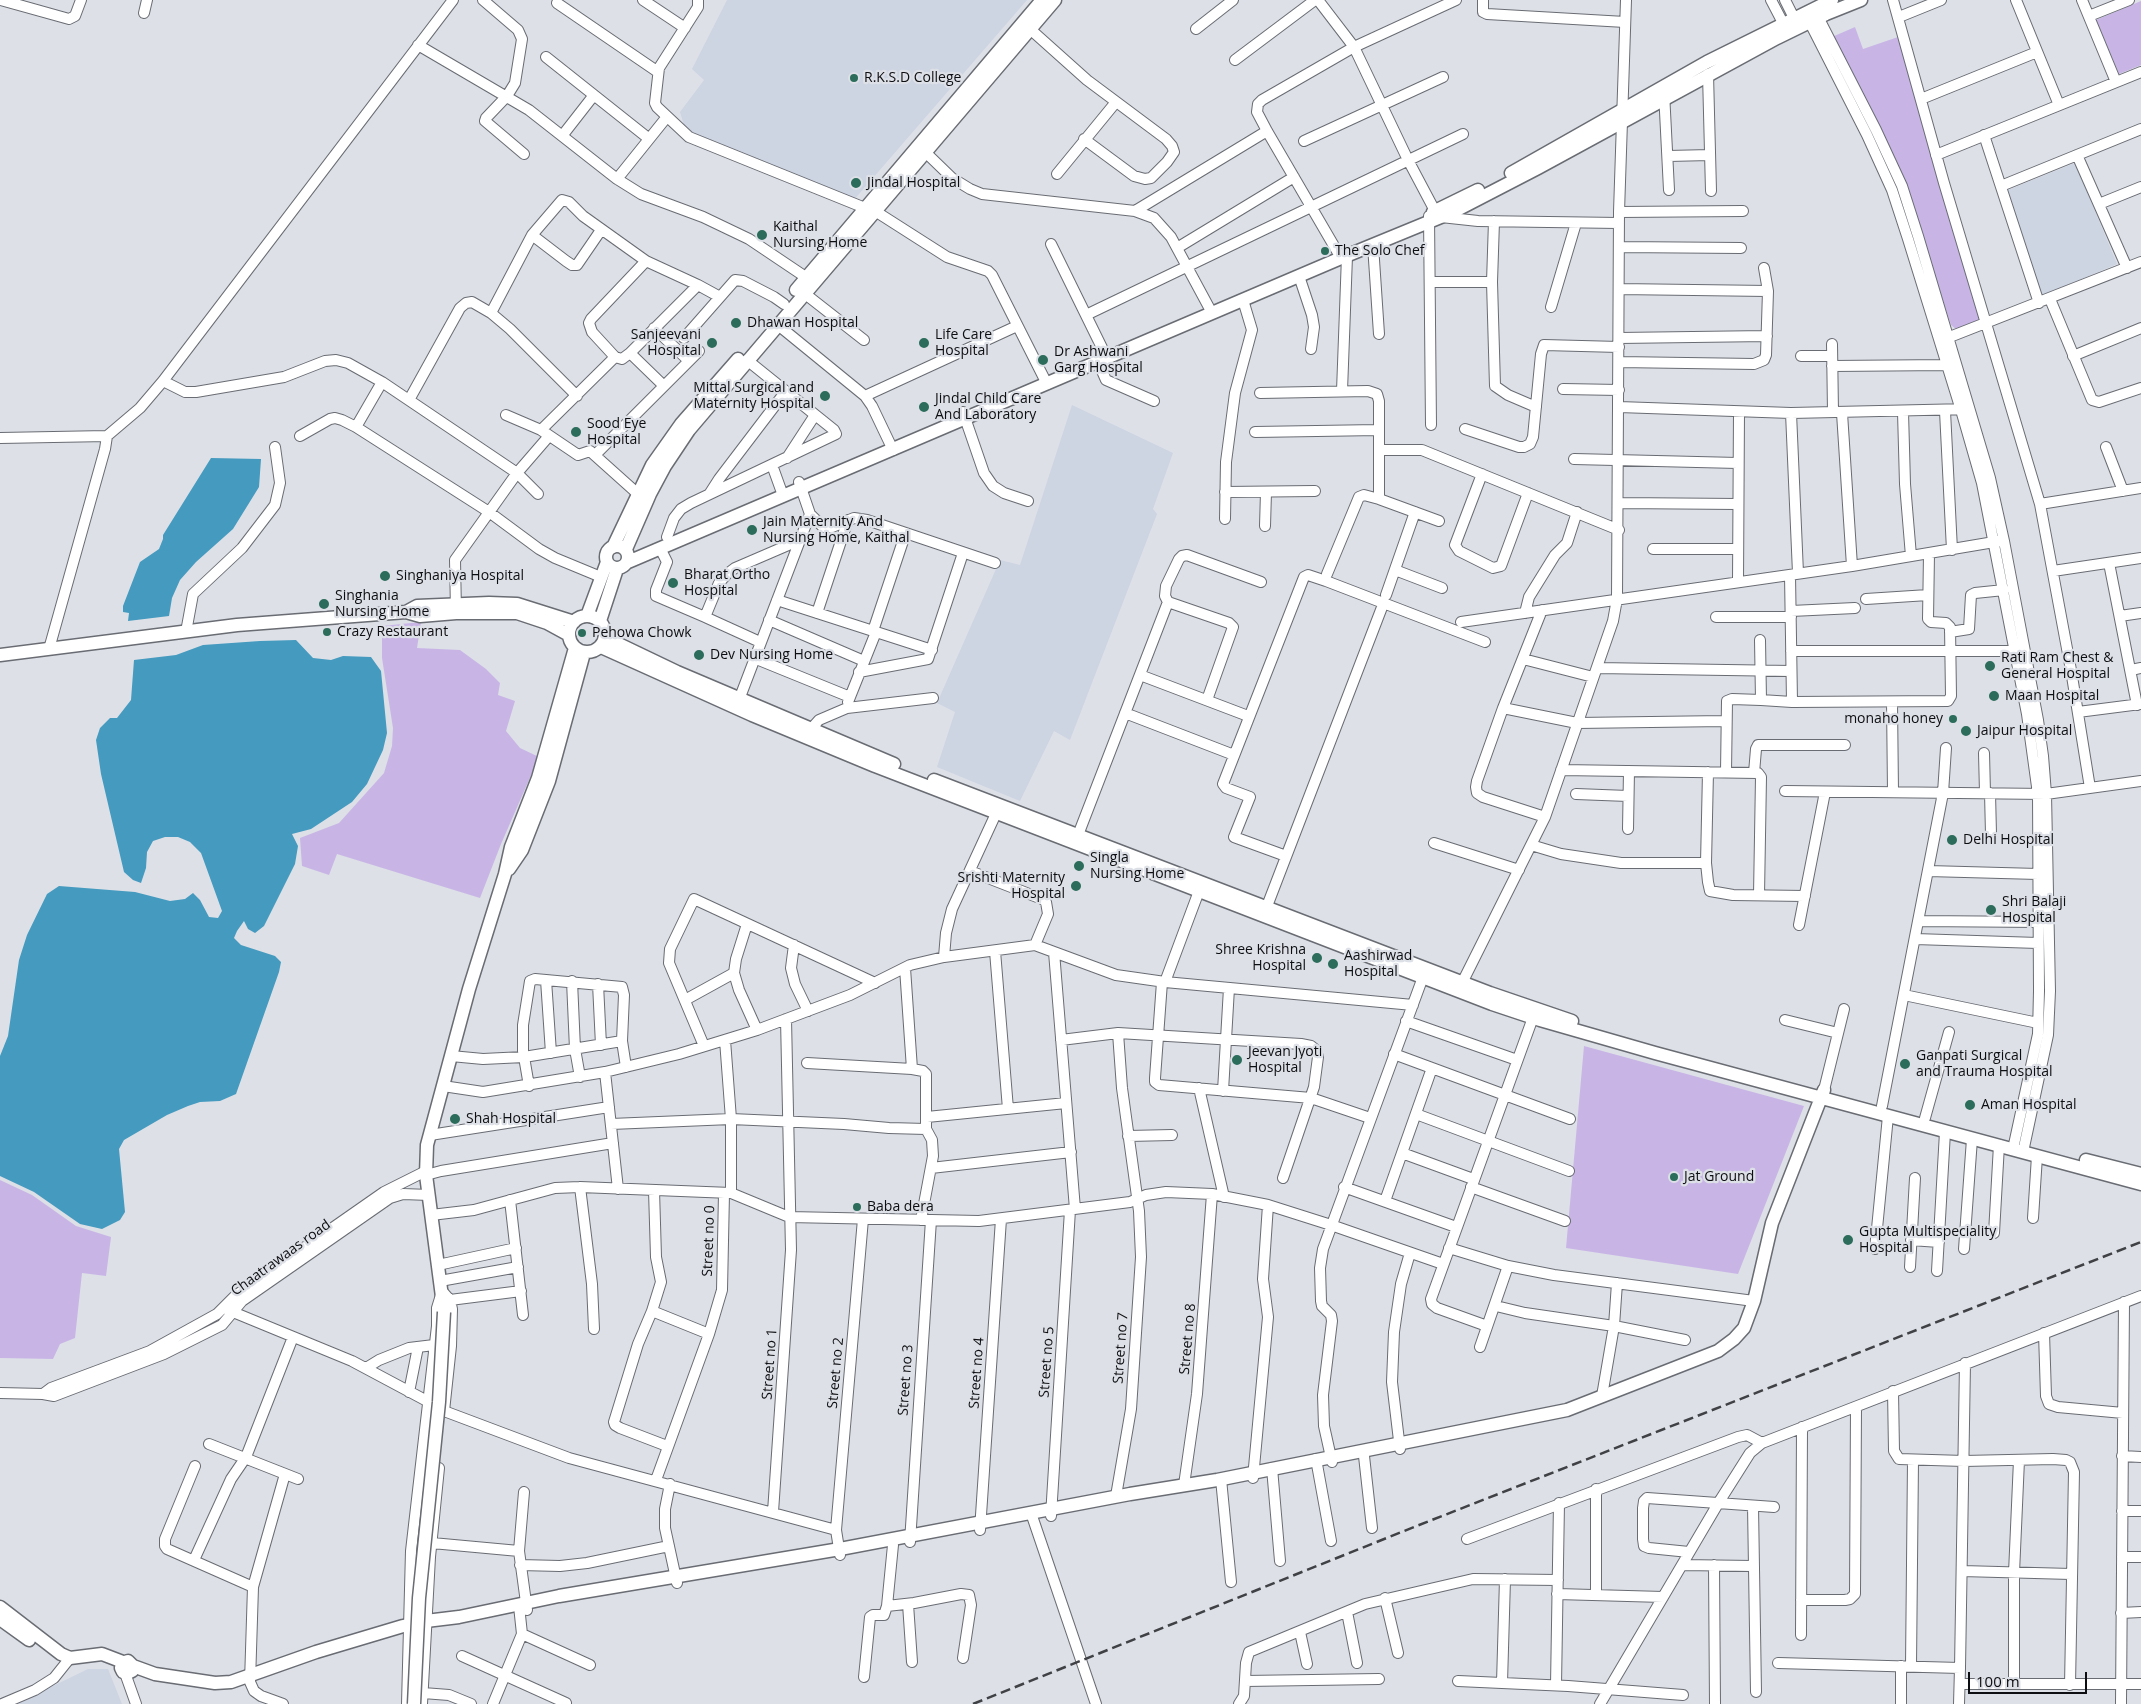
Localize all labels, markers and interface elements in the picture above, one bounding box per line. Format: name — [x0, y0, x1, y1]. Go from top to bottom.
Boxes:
place label: R.K.S.D College — [864, 70, 961, 86]
marker: R.K.S.D College — [848, 72, 860, 84]
place label: Jindal Hospital — [867, 175, 960, 191]
marker: Jindal Hospital — [849, 176, 863, 190]
place label: Kaithal Nursing Home — [773, 219, 867, 252]
marker: Kaithal Nursing Home — [755, 228, 769, 242]
place label: The Solo Chef — [1335, 243, 1424, 259]
marker: The Solo Chef — [1319, 245, 1331, 257]
place label: Dhawan Hospital — [747, 315, 858, 331]
marker: Dhawan Hospital — [729, 316, 743, 330]
place label: Sanjeevani Hospital — [631, 327, 701, 360]
place label: Life Care Hospital — [935, 327, 992, 360]
marker: Sanjeevani Hospital — [705, 336, 719, 350]
marker: Life Care Hospital — [917, 336, 931, 350]
place label: Dr Ashwani Garg Hospital — [1054, 344, 1143, 377]
marker: Dr Ashwani Garg Hospital — [1036, 353, 1050, 367]
place label: Mittal Surgical and Maternity Hospital — [693, 380, 814, 412]
marker: Mittal Surgical and Maternity Hospital — [818, 389, 832, 403]
place label: Jindal Child Care And Laboratory — [935, 391, 1041, 424]
marker: Jindal Child Care And Laboratory — [917, 400, 931, 414]
place label: Sood Eye Hospital — [587, 416, 646, 448]
marker: Sood Eye Hospital — [569, 425, 583, 439]
place label: Jain Maternity And Nursing Home, Kaithal — [763, 514, 909, 546]
marker: Jain Maternity And Nursing Home, Kaithal — [745, 523, 759, 537]
place label: Bharat Ortho Hospital — [684, 567, 770, 600]
place label: Singhaniya Hospital — [396, 568, 524, 584]
marker: Singhaniya Hospital — [378, 569, 392, 583]
marker: Bharat Ortho Hospital — [666, 576, 680, 590]
place label: Singhania Nursing Home — [335, 588, 429, 620]
marker: Singhania Nursing Home — [317, 597, 331, 611]
place label: Crazy Restaurant — [337, 624, 448, 640]
place label: Pehowa Chowk — [592, 625, 692, 641]
marker: Crazy Restaurant — [321, 626, 333, 638]
marker: Pehowa Chowk — [576, 627, 588, 639]
place label: Dev Nursing Home — [710, 647, 833, 663]
marker: Dev Nursing Home — [692, 648, 706, 662]
place label: Rati Ram Chest & General Hospital — [2001, 650, 2113, 682]
marker: Rati Ram Chest & General Hospital — [1983, 659, 1997, 673]
place label: Maan Hospital — [2005, 688, 2099, 704]
marker: Maan Hospital — [1987, 689, 2001, 703]
place label: monaho honey — [1844, 711, 1943, 727]
marker: monaho honey — [1947, 713, 1959, 725]
place label: Jaipur Hospital — [1977, 723, 2072, 739]
marker: Jaipur Hospital — [1959, 724, 1973, 738]
place label: Delhi Hospital — [1963, 832, 2054, 848]
marker: Delhi Hospital — [1945, 833, 1959, 847]
place label: Singla Nursing Home — [1090, 850, 1184, 882]
marker: Singla Nursing Home — [1072, 859, 1086, 873]
place label: Srishti Maternity Hospital — [958, 870, 1065, 902]
marker: Srishti Maternity Hospital — [1069, 879, 1083, 893]
place label: Shri Balaji Hospital — [2002, 894, 2066, 926]
marker: Shri Balaji Hospital — [1984, 903, 1998, 917]
place label: Shree Krishna Hospital — [1215, 942, 1306, 974]
place label: Aashirwad Hospital — [1344, 948, 1412, 980]
marker: Shree Krishna Hospital — [1310, 951, 1324, 965]
marker: Aashirwad Hospital — [1326, 957, 1340, 971]
place label: Jeevan Jyoti Hospital — [1248, 1044, 1322, 1076]
place label: Ganpati Surgical and Trauma Hospital — [1916, 1048, 2053, 1080]
marker: Jeevan Jyoti Hospital — [1230, 1053, 1244, 1067]
marker: Ganpati Surgical and Trauma Hospital — [1898, 1057, 1912, 1071]
place label: Aman Hospital — [1981, 1097, 2077, 1113]
marker: Aman Hospital — [1963, 1098, 1977, 1112]
place label: Shah Hospital — [466, 1111, 556, 1127]
marker: Shah Hospital — [448, 1112, 462, 1126]
place label: Jat Ground — [1684, 1169, 1754, 1185]
marker: Jat Ground — [1668, 1171, 1680, 1183]
place label: Baba dera — [867, 1199, 934, 1215]
marker: Baba dera — [851, 1201, 863, 1213]
street label: Street no 0 — [699, 1205, 719, 1277]
street label: Chaatrawaas road — [228, 1216, 334, 1300]
place label: Gupta Multispeciality Hospital — [1859, 1224, 1996, 1256]
marker: Gupta Multispeciality Hospital — [1841, 1233, 1855, 1247]
street label: Street no 8 — [1177, 1303, 1199, 1375]
street label: Street no 7 — [1110, 1312, 1132, 1384]
street label: Street no 5 — [1036, 1326, 1058, 1398]
street label: Street no 1 — [759, 1328, 781, 1400]
street label: Street no 2 — [825, 1337, 847, 1409]
street label: Street no 4 — [966, 1337, 988, 1409]
street label: Street no 3 — [895, 1344, 917, 1416]
scale bar — [1971, 1662, 2090, 1694]
text: 100 m — [1976, 1671, 2020, 1691]

